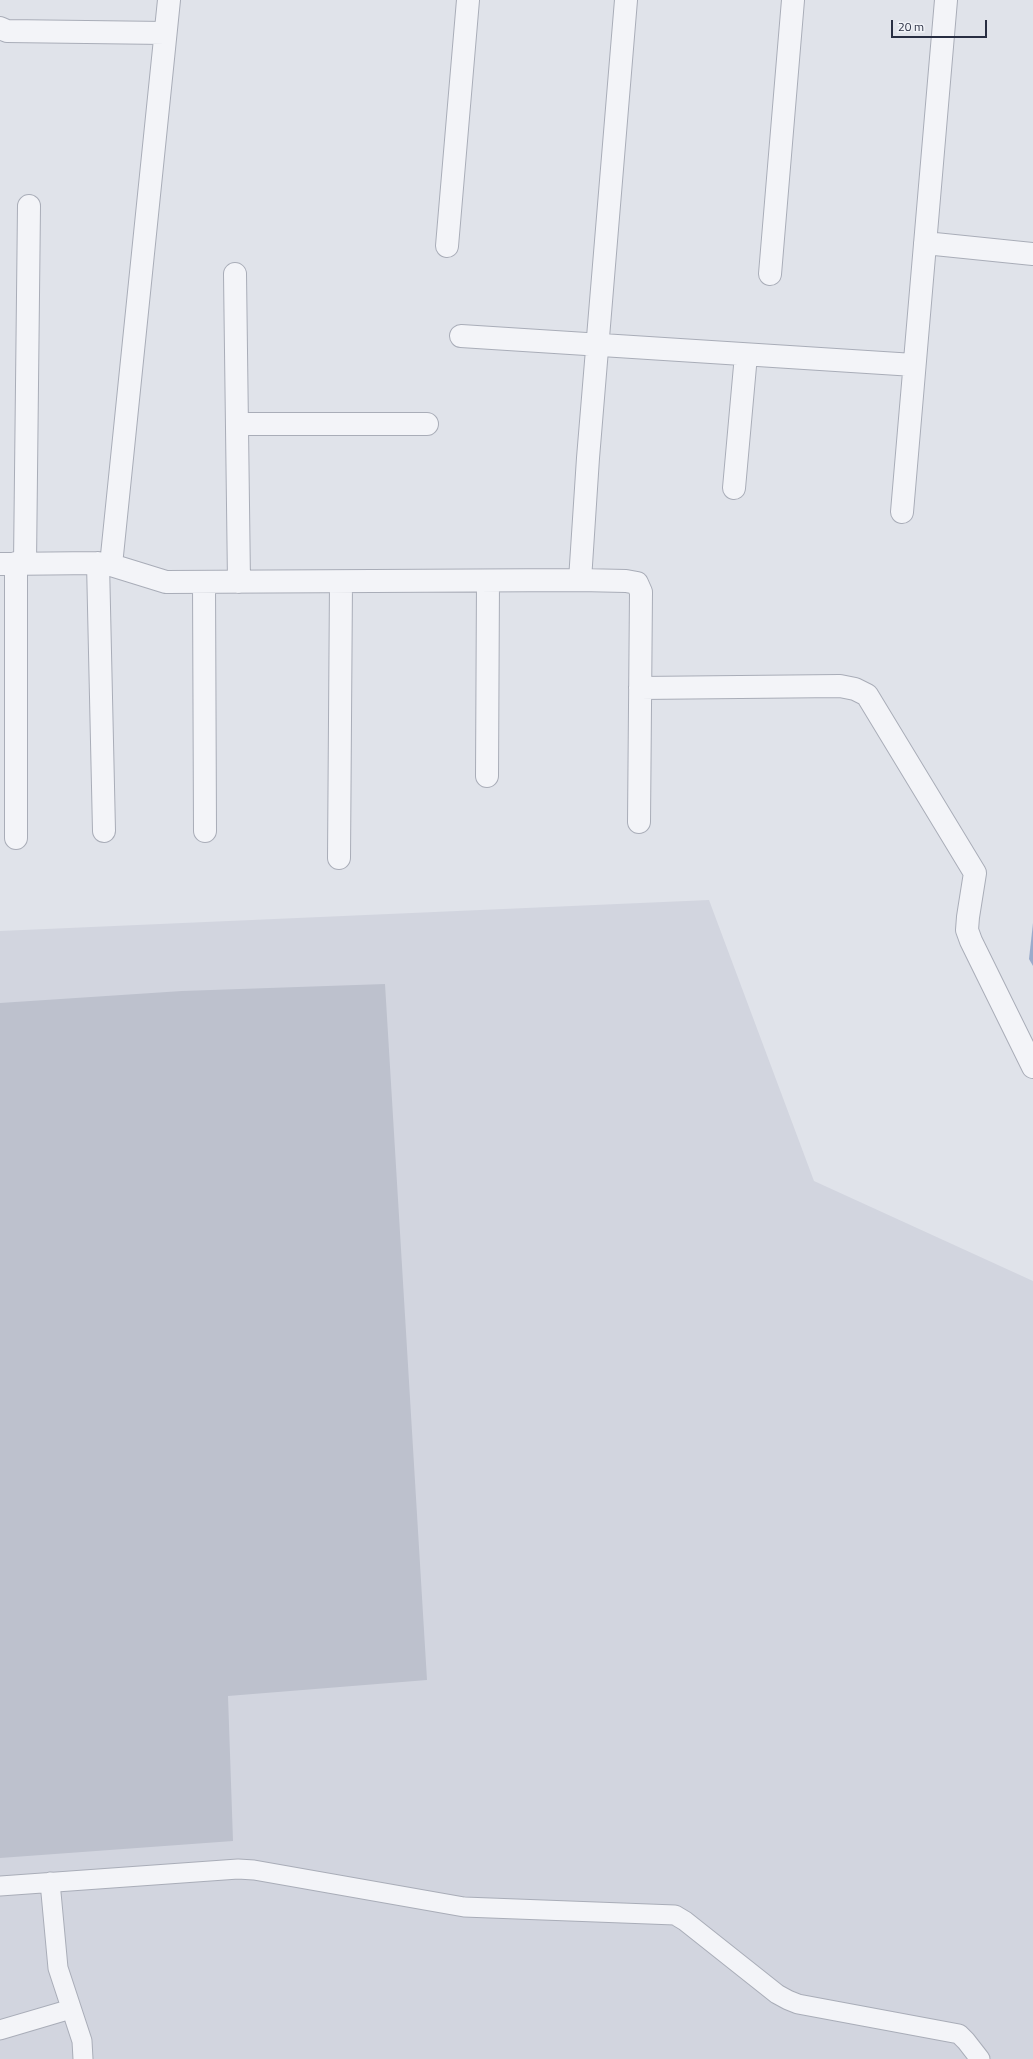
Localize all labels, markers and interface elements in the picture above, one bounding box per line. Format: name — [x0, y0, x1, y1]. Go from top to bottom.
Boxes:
scale bar — [893, 12, 989, 38]
text: 20 m — [898, 17, 924, 36]

